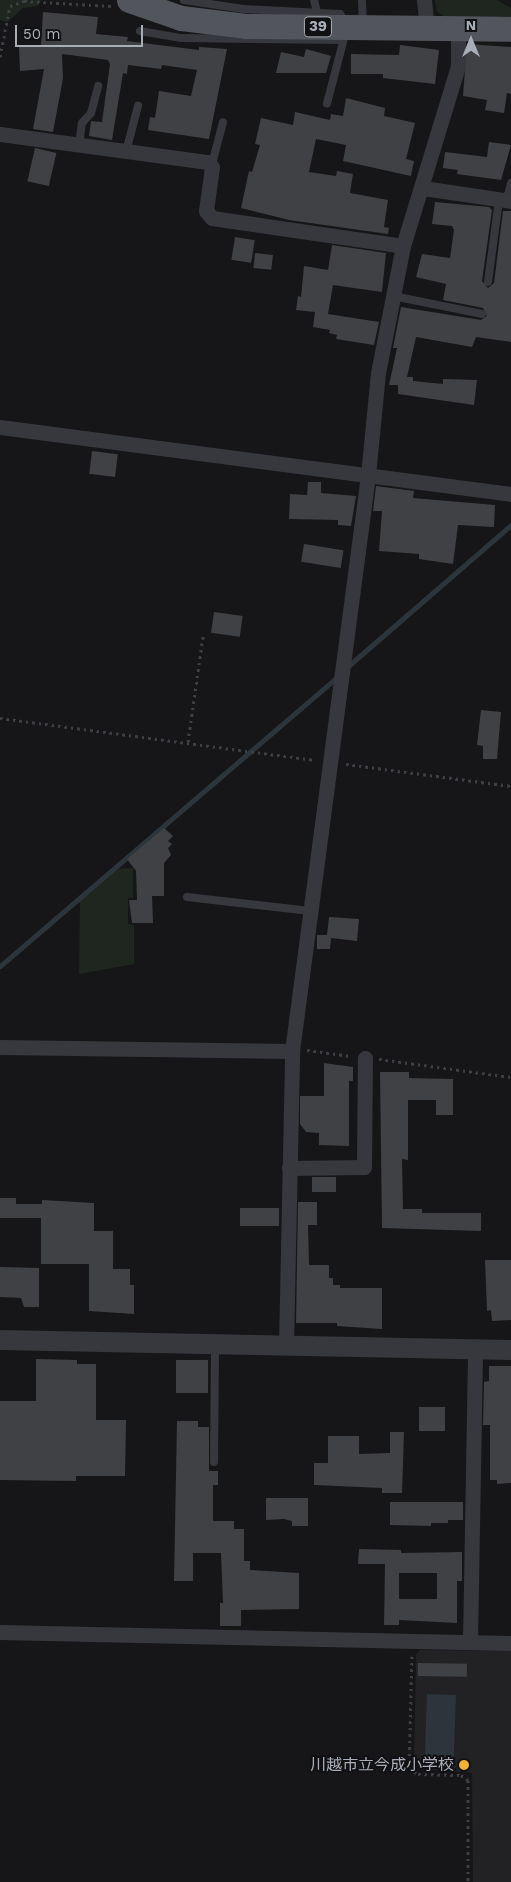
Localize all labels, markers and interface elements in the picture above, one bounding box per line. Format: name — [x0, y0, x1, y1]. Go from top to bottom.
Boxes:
scale bar — [18, 15, 145, 47]
road number: 39 — [303, 15, 333, 40]
north arrow — [446, 15, 496, 65]
text: N — [466, 17, 476, 33]
text: 50 m — [23, 25, 60, 43]
place label: 川越市立今成小学校 — [310, 1755, 454, 1775]
marker: 川越市立今成小学校 — [458, 1759, 470, 1771]

